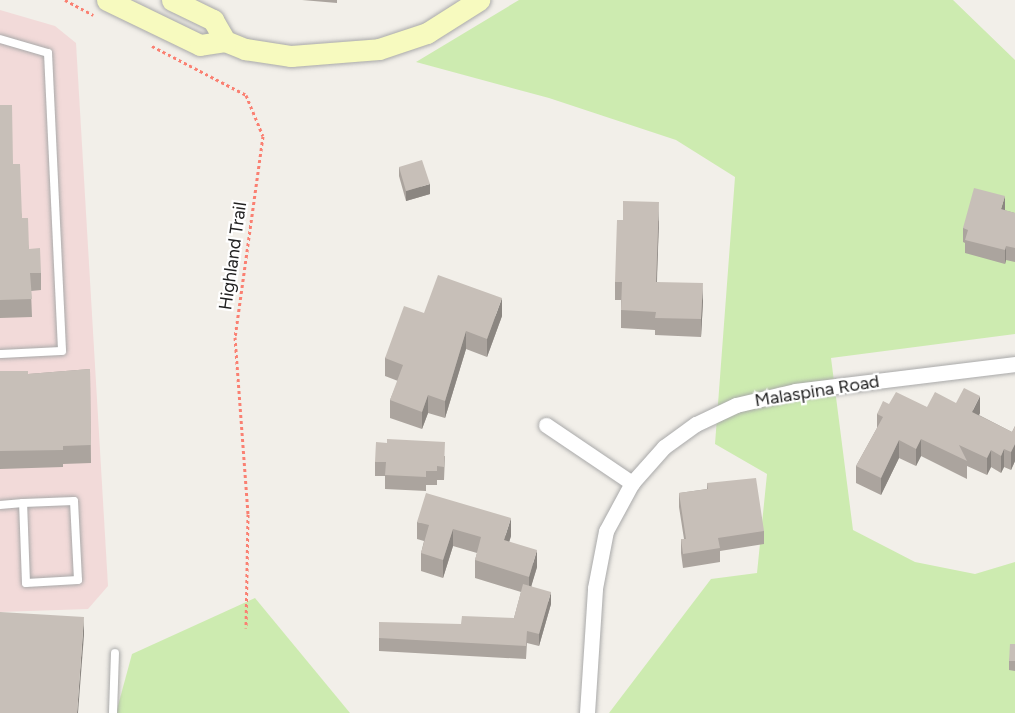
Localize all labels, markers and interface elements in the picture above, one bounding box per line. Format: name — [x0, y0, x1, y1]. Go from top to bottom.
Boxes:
street label: Highland Trail — [215, 201, 251, 311]
street label: Malaspina Road — [753, 370, 881, 412]

